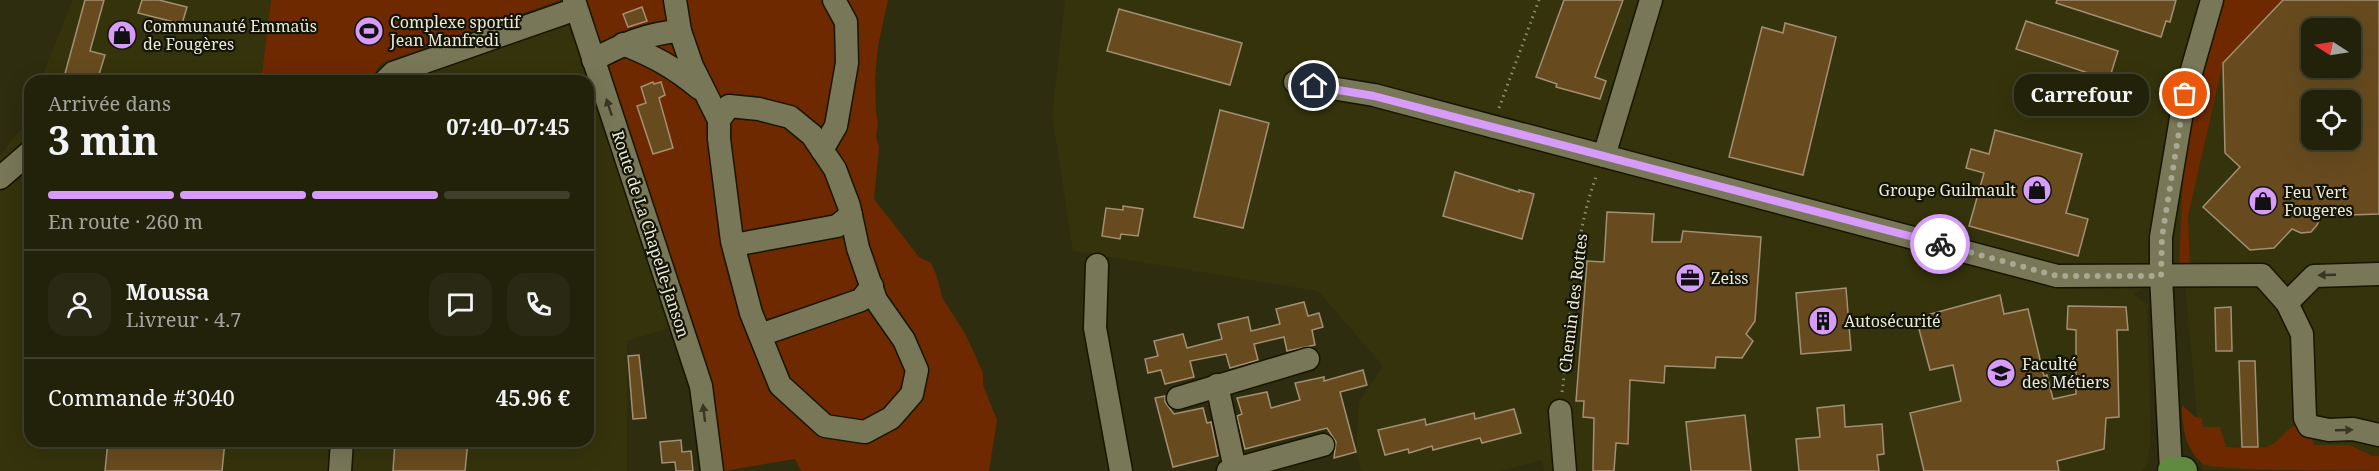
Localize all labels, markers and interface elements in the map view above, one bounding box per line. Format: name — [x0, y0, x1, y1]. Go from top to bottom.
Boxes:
place label: Complexe sportif Jean Manfredi — [389, 11, 522, 51]
place label: Communauté Emmaüs de Fougères — [143, 15, 317, 55]
sports icon: Complexe sportif Jean Manfredi — [353, 15, 385, 47]
north arrow — [2301, 18, 2361, 78]
map controls — [2301, 18, 2361, 150]
shop icon: Communauté Emmaüs de Fougères — [106, 19, 138, 51]
pin — [1288, 60, 1339, 111]
pin — [2159, 68, 2210, 119]
icon: home — [1297, 69, 1330, 102]
callout: Carrefour — [2014, 73, 2149, 115]
icon: bag — [2168, 77, 2201, 110]
text: Carrefour — [2031, 81, 2132, 108]
text: Arrivée dans — [48, 90, 171, 117]
button: locate — [2301, 90, 2361, 150]
one-way arrow — [603, 98, 613, 116]
text: 07:40–07:45 — [446, 111, 570, 141]
text: 3 min — [48, 113, 158, 166]
street label: Route de La Chapelle-Janson — [607, 128, 695, 340]
shop icon: Groupe Guilmault — [2021, 174, 2053, 206]
place label: Groupe Guilmault — [1879, 179, 2016, 201]
place label: Feu Vert Fougeres — [2284, 181, 2353, 221]
shop icon: Feu Vert Fougeres — [2247, 185, 2279, 217]
text: En route · 260 m — [48, 208, 203, 235]
courier — [1910, 214, 1970, 274]
icon: bike — [1924, 228, 1957, 261]
street label: Chemin des Rottes — [1554, 232, 1592, 374]
office icon: Zeiss — [1674, 262, 1706, 294]
place label: Zeiss — [1711, 267, 1749, 289]
one-way arrow — [2318, 271, 2337, 280]
button: person — [48, 273, 111, 336]
button: chat — [429, 273, 492, 336]
button: phone — [507, 273, 570, 336]
text: Moussa — [126, 276, 210, 306]
building icon: Autosécurité — [1807, 305, 1839, 337]
text: Livreur · 4.7 — [126, 306, 241, 333]
place label: Autosécurité — [1844, 310, 1941, 332]
place label: Faculté des Métiers — [2022, 353, 2109, 393]
school or university icon: Faculté des Métiers — [1985, 357, 2017, 389]
text: Commande #3040 — [48, 382, 235, 412]
text: 45.96 € — [496, 382, 570, 412]
one-way arrow — [700, 403, 709, 422]
one-way arrow — [2335, 425, 2354, 434]

